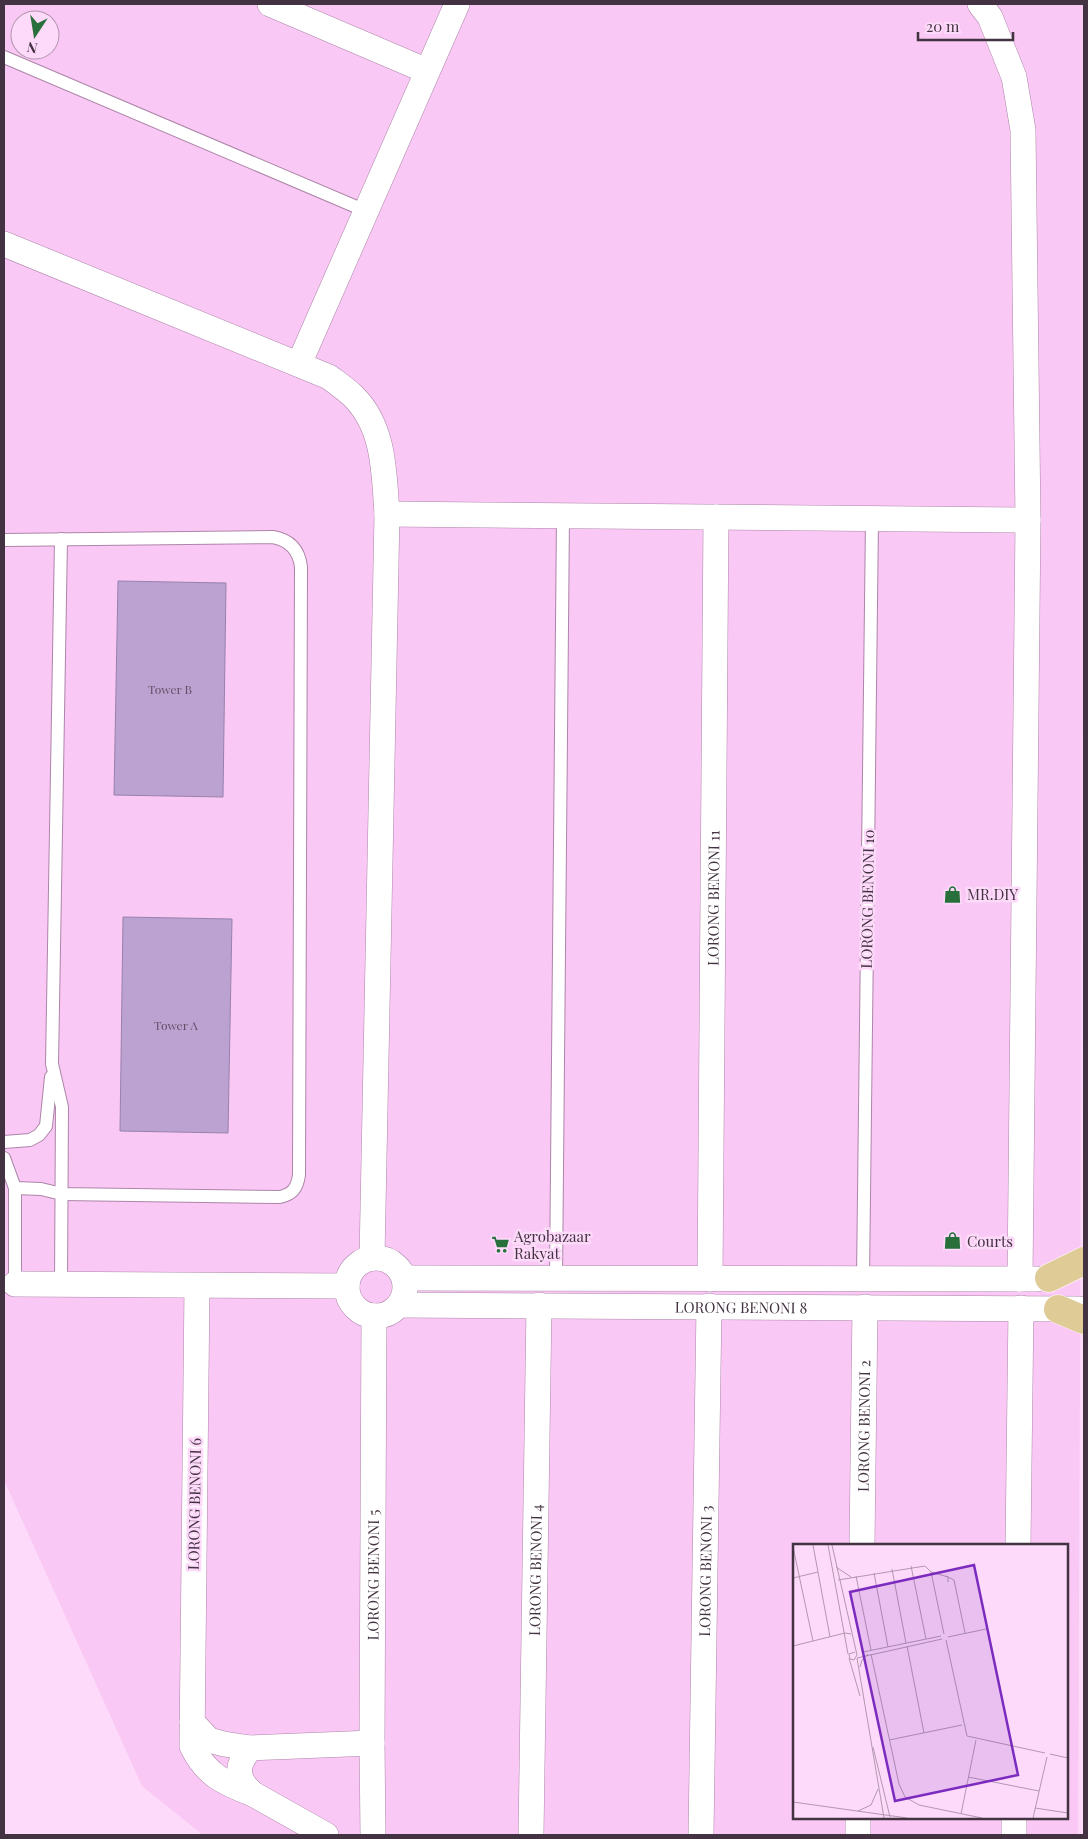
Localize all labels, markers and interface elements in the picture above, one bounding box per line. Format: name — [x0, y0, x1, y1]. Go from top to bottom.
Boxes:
north arrow — [10, 10, 60, 60]
scale bar — [918, 10, 1013, 42]
text: 20 m — [926, 16, 960, 36]
text: N — [25, 38, 39, 59]
house number: Tower B — [148, 681, 192, 697]
street label: LORONG BENONI 10 — [856, 829, 878, 969]
street label: LORONG BENONI 11 — [702, 830, 724, 966]
shop icon: MR.DIY — [943, 884, 963, 904]
place label: MR.DIY — [967, 884, 1018, 904]
house number: Tower A — [154, 1017, 198, 1033]
place label: Agrobazaar Rakyat — [513, 1226, 591, 1263]
shop icon: Courts — [943, 1231, 963, 1251]
place label: Courts — [967, 1231, 1013, 1251]
supermarket icon: Agrobazaar Rakyat — [490, 1235, 510, 1255]
street label: LORONG BENONI 8 — [675, 1297, 807, 1317]
street label: LORONG BENONI 2 — [853, 1360, 874, 1492]
street label: LORONG BENONI 6 — [183, 1437, 205, 1570]
street label: LORONG BENONI 4 — [524, 1504, 546, 1636]
street label: LORONG BENONI 3 — [694, 1505, 716, 1637]
street label: LORONG BENONI 5 — [362, 1510, 383, 1641]
inset map — [793, 1544, 1068, 1819]

